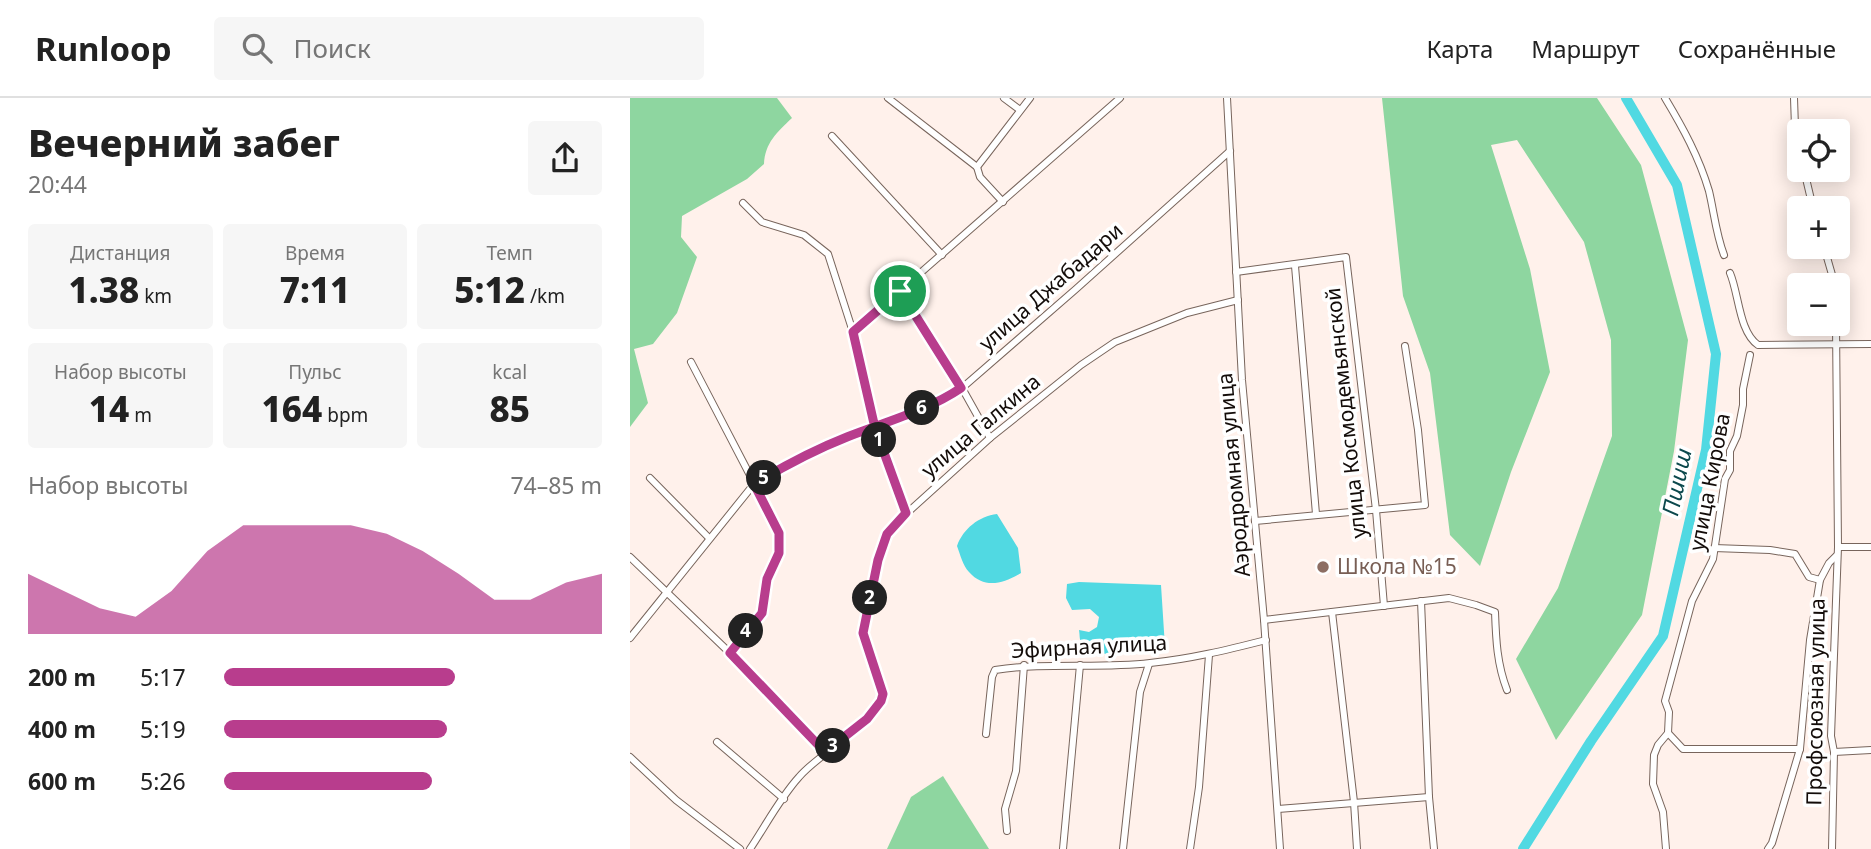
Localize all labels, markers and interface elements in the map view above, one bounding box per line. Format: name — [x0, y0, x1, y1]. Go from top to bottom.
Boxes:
search box — [214, 17, 704, 80]
text: Runloop — [35, 26, 172, 71]
icon: search — [238, 29, 276, 67]
text: Поиск — [294, 30, 371, 66]
text: Карта — [1426, 32, 1493, 65]
text: Маршрут — [1531, 32, 1640, 65]
text: Сохранённые — [1678, 32, 1836, 65]
text: Вечерний забег — [28, 116, 340, 168]
map controls — [1787, 119, 1850, 336]
button: locate — [1787, 119, 1850, 182]
button: share — [528, 121, 602, 195]
text: 20:44 — [28, 168, 87, 200]
button: + — [1787, 196, 1850, 259]
street label: улица Джабадари — [972, 216, 1128, 356]
text: Дистанция — [70, 240, 171, 266]
text: Время — [285, 240, 345, 266]
text: Темп — [486, 240, 533, 266]
pin — [870, 261, 930, 321]
text: 1.38 — [69, 266, 139, 313]
text: 7:11 — [280, 266, 350, 313]
text: 5:12 — [454, 266, 525, 313]
icon: arrive — [881, 272, 919, 310]
button: − — [1787, 273, 1850, 336]
text: km — [139, 283, 172, 309]
text: /km — [525, 283, 565, 309]
street label: улица Космодемьянской — [1318, 286, 1372, 540]
text: Набор высоты — [54, 359, 187, 385]
text: Пульс — [288, 359, 342, 385]
text: kcal — [492, 359, 527, 385]
street label: улица Галкина — [915, 367, 1046, 483]
street label: Аэродромная улица — [1210, 372, 1256, 578]
text: 14 — [89, 385, 129, 432]
text: 164 — [262, 385, 322, 432]
text: 85 — [489, 385, 530, 432]
pin: 6 — [904, 390, 940, 426]
text: 6 — [916, 394, 927, 420]
text: m — [129, 402, 152, 428]
text: bpm — [322, 402, 368, 428]
street label: улица Кирова — [1682, 410, 1736, 553]
pin: 1 — [862, 422, 896, 458]
text: 1 — [873, 426, 884, 452]
water label: Пшиш — [1653, 445, 1699, 518]
pin: 5 — [746, 460, 782, 496]
text: 5 — [758, 464, 769, 490]
text: Набор высоты — [28, 469, 188, 501]
text: 74–85 m — [510, 469, 602, 501]
place label: Школа №15 — [1337, 552, 1457, 580]
marker: Школа №15 — [1315, 559, 1331, 575]
pin: 2 — [852, 580, 888, 616]
text: 2 — [864, 584, 875, 610]
street label: Профсоюзная улица — [1799, 598, 1831, 806]
pin: 4 — [729, 614, 764, 648]
text: 4 — [740, 617, 751, 643]
street label: Эфирная улица — [1010, 628, 1168, 664]
text: 200 m — [28, 661, 96, 693]
text: 5:17 — [140, 661, 186, 693]
text: 400 m — [28, 713, 96, 745]
text: 5:19 — [140, 713, 186, 745]
pin: 3 — [816, 728, 850, 764]
text: 3 — [827, 732, 838, 758]
text: 600 m — [28, 765, 96, 797]
text: 5:26 — [140, 765, 186, 797]

